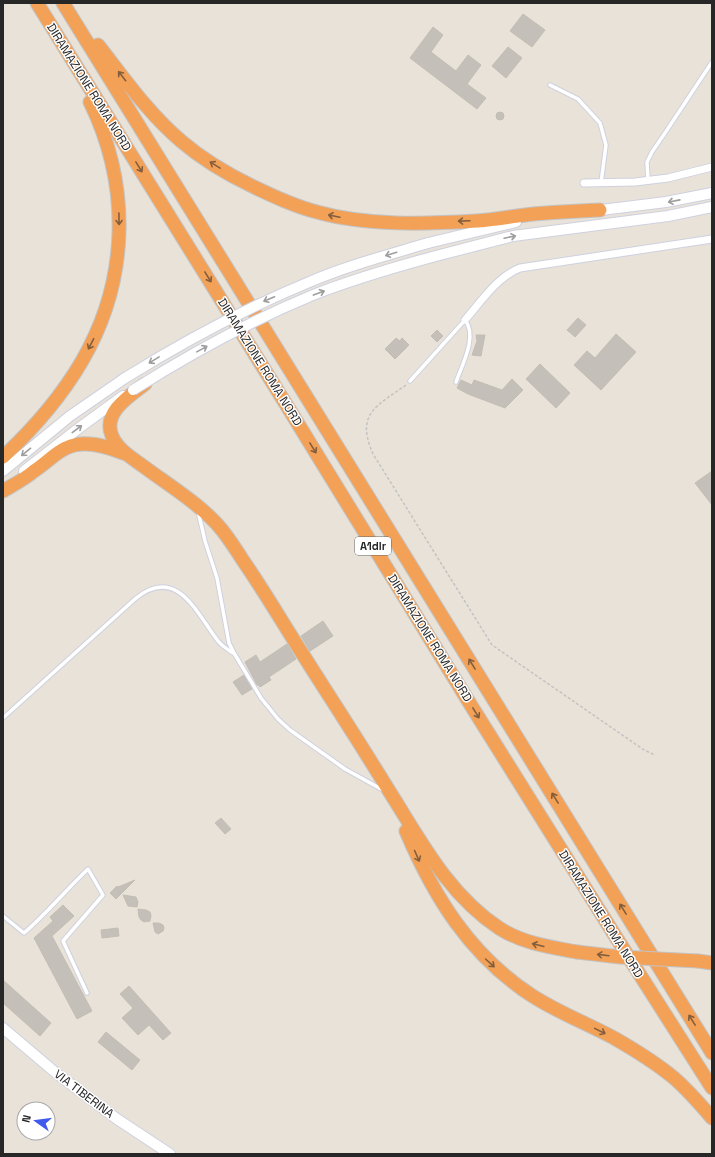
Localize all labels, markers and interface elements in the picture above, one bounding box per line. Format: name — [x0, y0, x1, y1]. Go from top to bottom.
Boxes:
street label: DIRAMAZIONE ROMA NORD — [43, 20, 135, 154]
one-way arrow — [117, 70, 126, 81]
one-way arrow — [135, 161, 143, 172]
one-way arrow — [210, 161, 221, 169]
one-way arrow — [668, 197, 681, 205]
one-way arrow — [328, 211, 341, 219]
one-way arrow — [115, 212, 123, 225]
one-way arrow — [458, 218, 471, 225]
one-way arrow — [503, 233, 516, 241]
one-way arrow — [385, 251, 398, 258]
one-way arrow — [203, 272, 212, 283]
one-way arrow — [313, 289, 326, 296]
street label: DIRAMAZIONE ROMA NORD — [214, 295, 306, 429]
one-way arrow — [264, 296, 276, 303]
one-way arrow — [87, 338, 95, 350]
one-way arrow — [196, 344, 208, 352]
one-way arrow — [149, 356, 160, 364]
one-way arrow — [71, 425, 82, 434]
one-way arrow — [308, 442, 317, 453]
one-way arrow — [21, 447, 32, 456]
road number: A1dir — [355, 537, 391, 555]
street label: DIRAMAZIONE ROMA NORD — [384, 571, 476, 705]
one-way arrow — [468, 659, 476, 670]
one-way arrow — [472, 708, 480, 719]
one-way arrow — [551, 793, 559, 804]
street label: DIRAMAZIONE ROMA NORD — [555, 847, 647, 981]
one-way arrow — [414, 850, 421, 862]
one-way arrow — [619, 903, 627, 915]
one-way arrow — [532, 940, 545, 948]
one-way arrow — [597, 951, 610, 959]
one-way arrow — [485, 958, 495, 967]
one-way arrow — [687, 1014, 695, 1026]
one-way arrow — [593, 1028, 605, 1035]
street label: VIA TIBERINA — [51, 1066, 118, 1122]
north arrow — [16, 1101, 56, 1141]
text: N — [19, 1113, 34, 1124]

